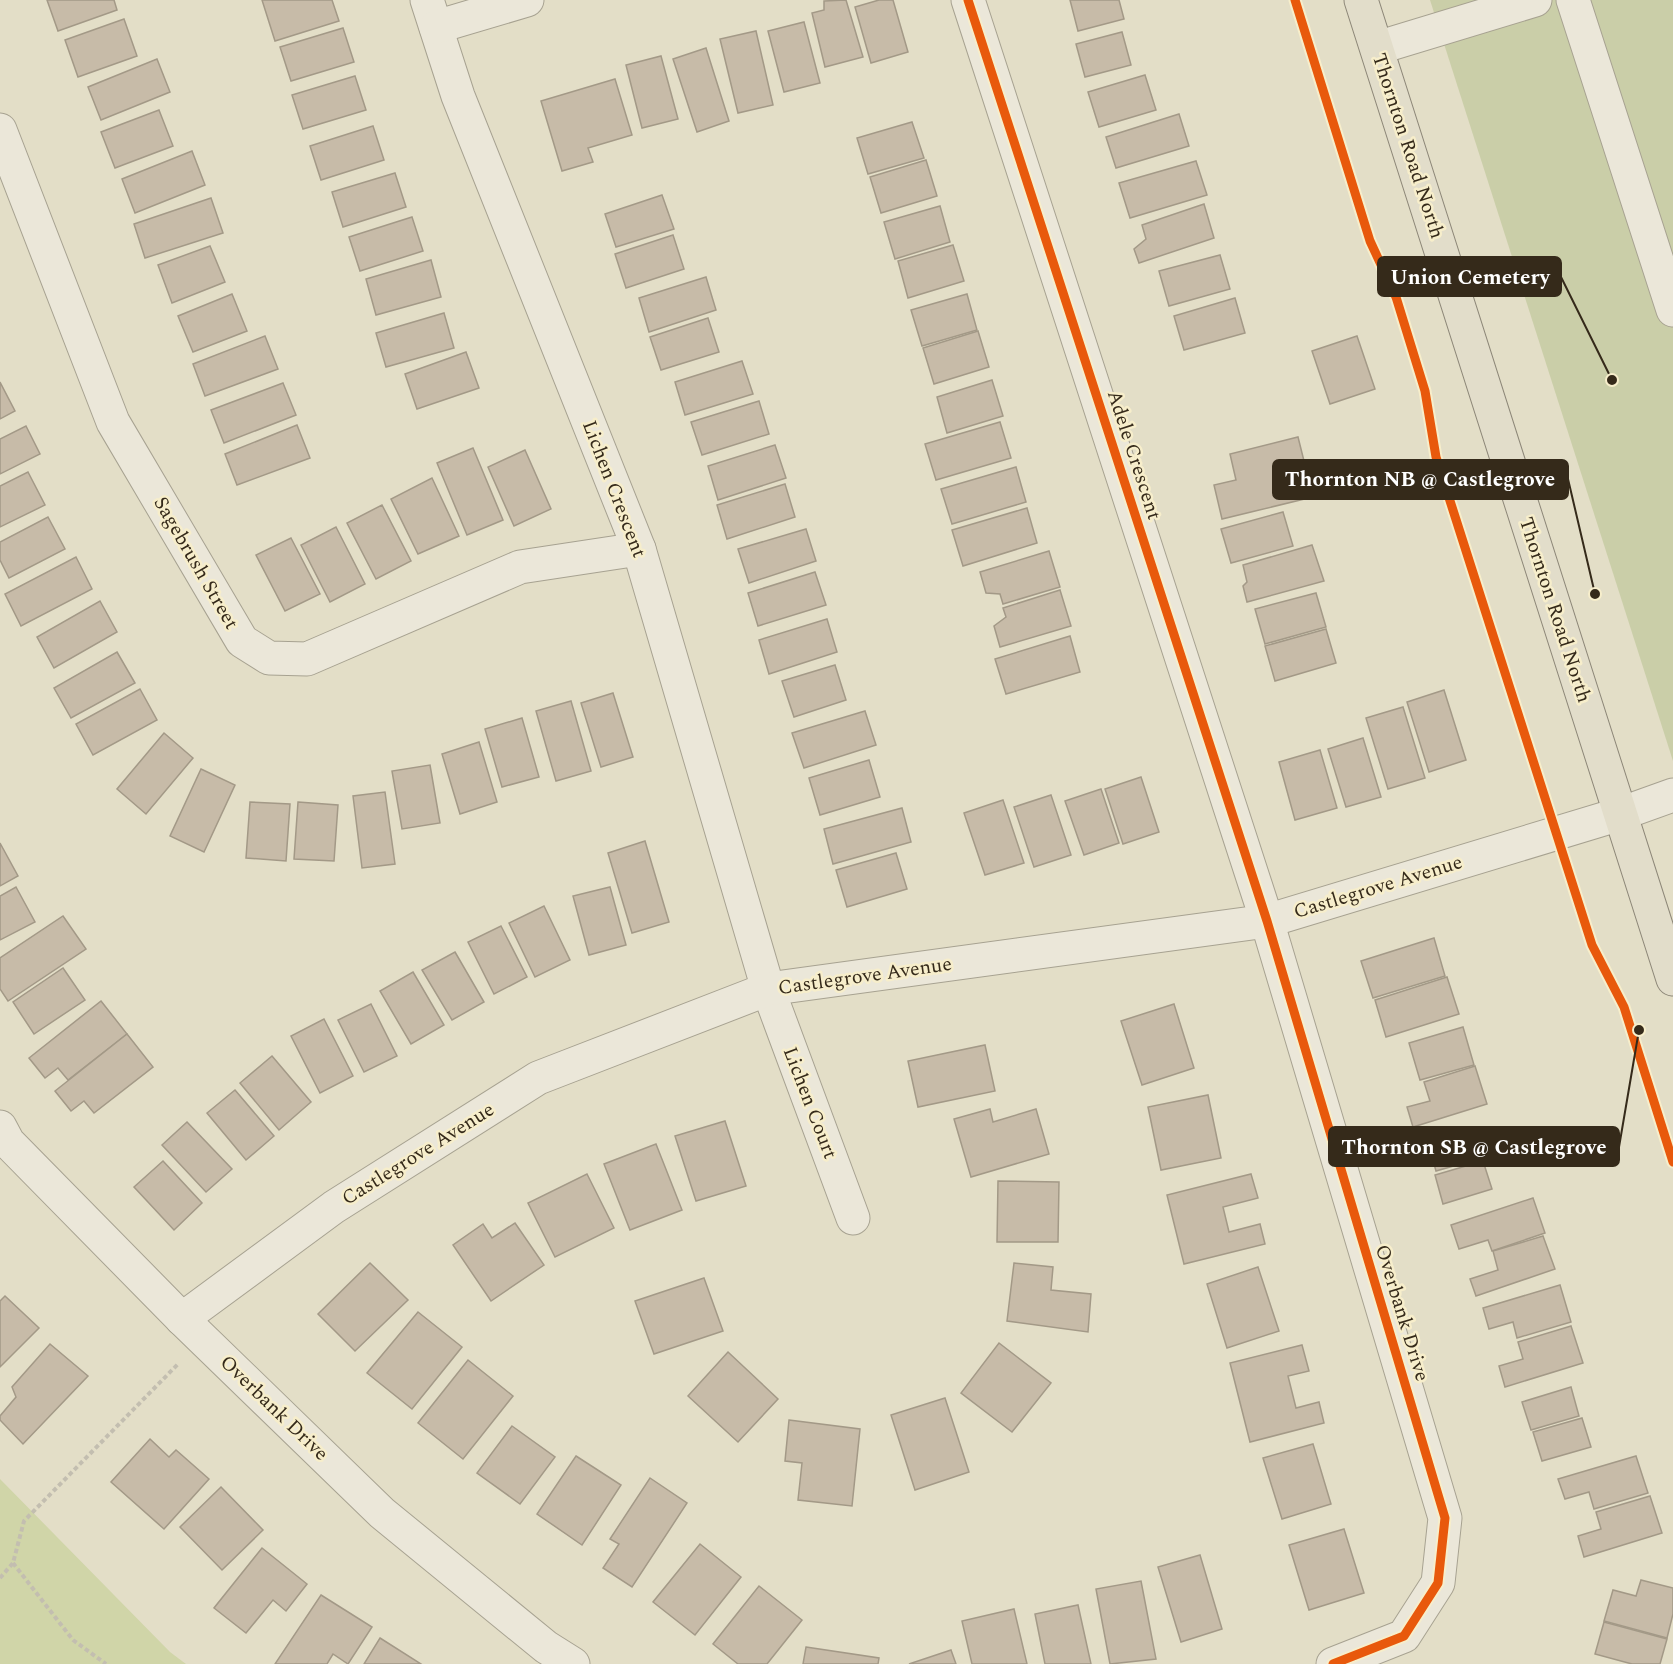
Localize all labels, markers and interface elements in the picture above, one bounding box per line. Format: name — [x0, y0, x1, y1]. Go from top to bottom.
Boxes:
street label: Thornton Road North — [1364, 49, 1452, 243]
callout: Union Cemetery — [1378, 257, 1561, 296]
text: Union Cemetery — [1390, 262, 1551, 294]
street label: Adele Crescent — [1099, 386, 1169, 524]
street label: Lichen Crescent — [574, 416, 654, 562]
callout: Thornton NB @ Castlegrove — [1273, 460, 1568, 499]
text: Thornton NB @ Castlegrove — [1285, 464, 1555, 496]
street label: Sagebrush Street — [146, 491, 246, 635]
street label: Thornton Road North — [1511, 513, 1599, 707]
street label: Castlegrove Avenue — [1290, 847, 1466, 927]
street label: Castlegrove Avenue — [776, 949, 954, 1003]
street label: Lichen Court — [775, 1043, 845, 1163]
street label: Castlegrove Avenue — [336, 1095, 500, 1213]
callout: Thornton SB @ Castlegrove — [1329, 1127, 1619, 1166]
text: Thornton SB @ Castlegrove — [1341, 1132, 1607, 1164]
street label: Overbank Drive — [1367, 1241, 1437, 1385]
street label: Overbank Drive — [213, 1348, 335, 1468]

